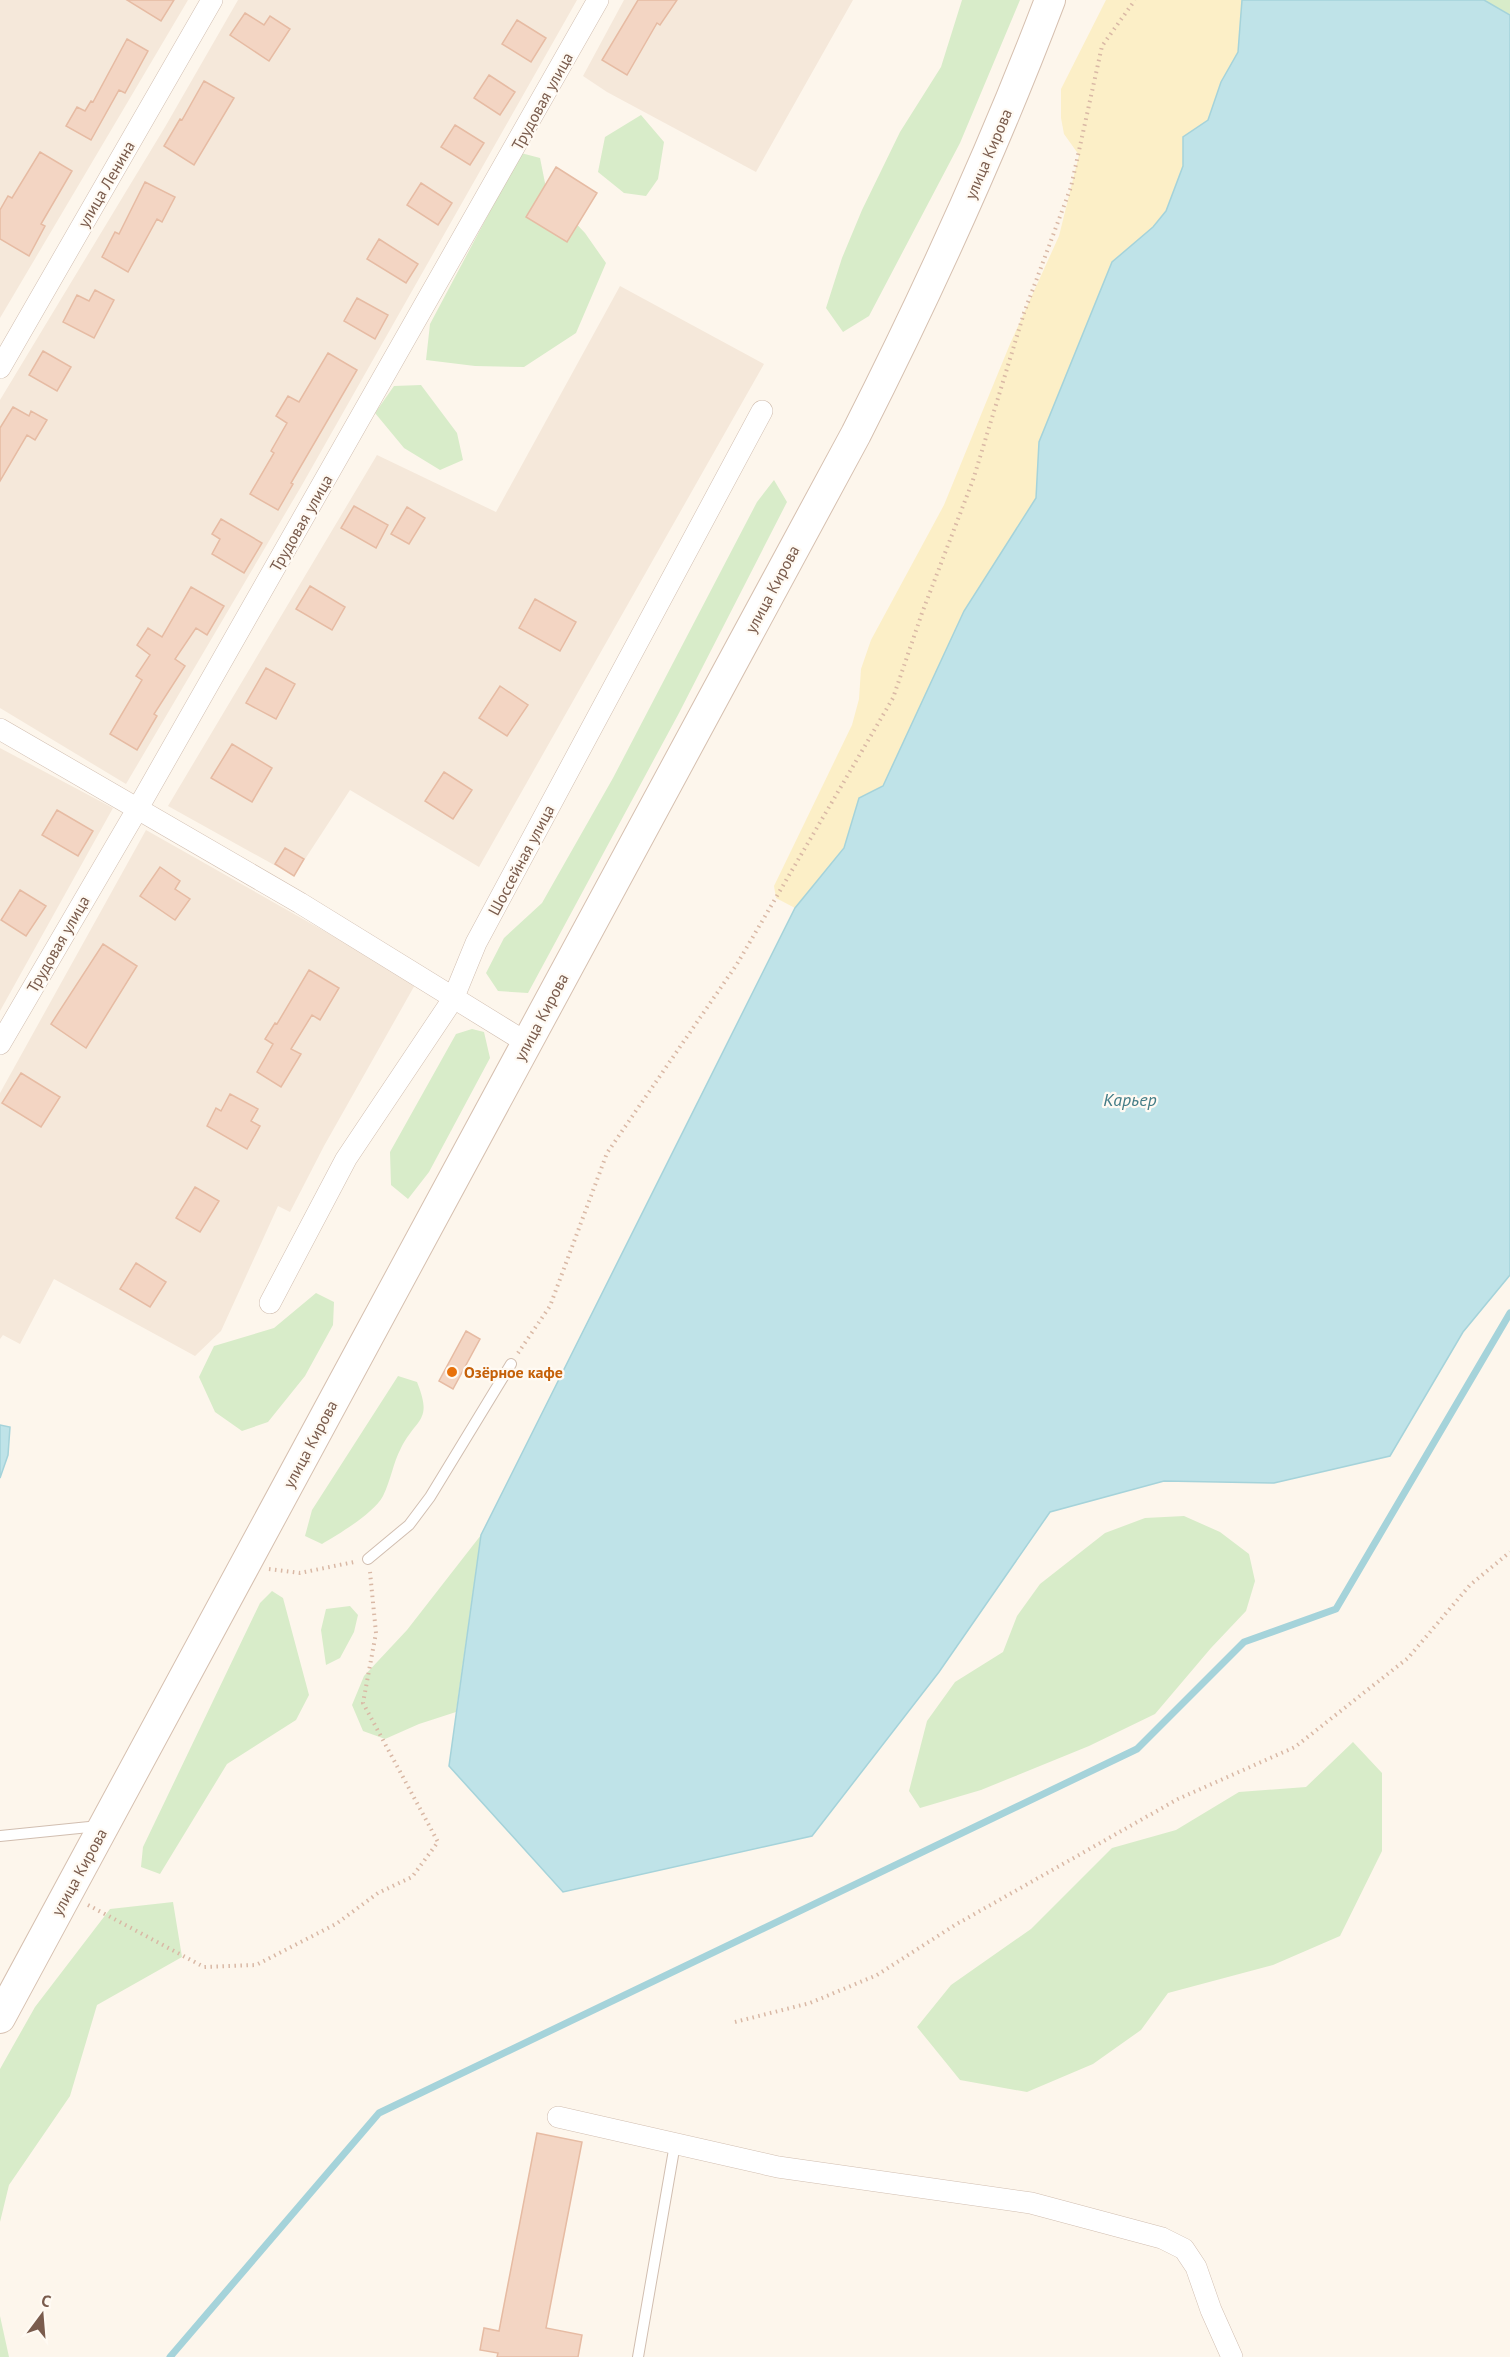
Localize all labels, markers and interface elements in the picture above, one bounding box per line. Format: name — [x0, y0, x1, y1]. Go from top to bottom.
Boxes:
street label: Трудовая улица — [507, 49, 577, 153]
street label: улица Кирова — [960, 106, 1016, 202]
street label: улица Ленина — [73, 137, 139, 231]
street label: Трудовая улица — [265, 471, 337, 575]
street label: улица Кирова — [740, 542, 804, 636]
street label: Шоссейная улица — [483, 801, 559, 919]
street label: Трудовая улица — [22, 892, 94, 996]
street label: улица Кирова — [509, 970, 573, 1064]
water label: Карьер — [1103, 1088, 1157, 1111]
place label: Озёрное кафе — [464, 1362, 563, 1382]
marker: Озёрное кафе — [445, 1365, 459, 1379]
street label: улица Кирова — [278, 1397, 342, 1491]
street label: улица Кирова — [47, 1825, 111, 1919]
north arrow — [12, 2285, 72, 2345]
text: С — [39, 2290, 53, 2311]

